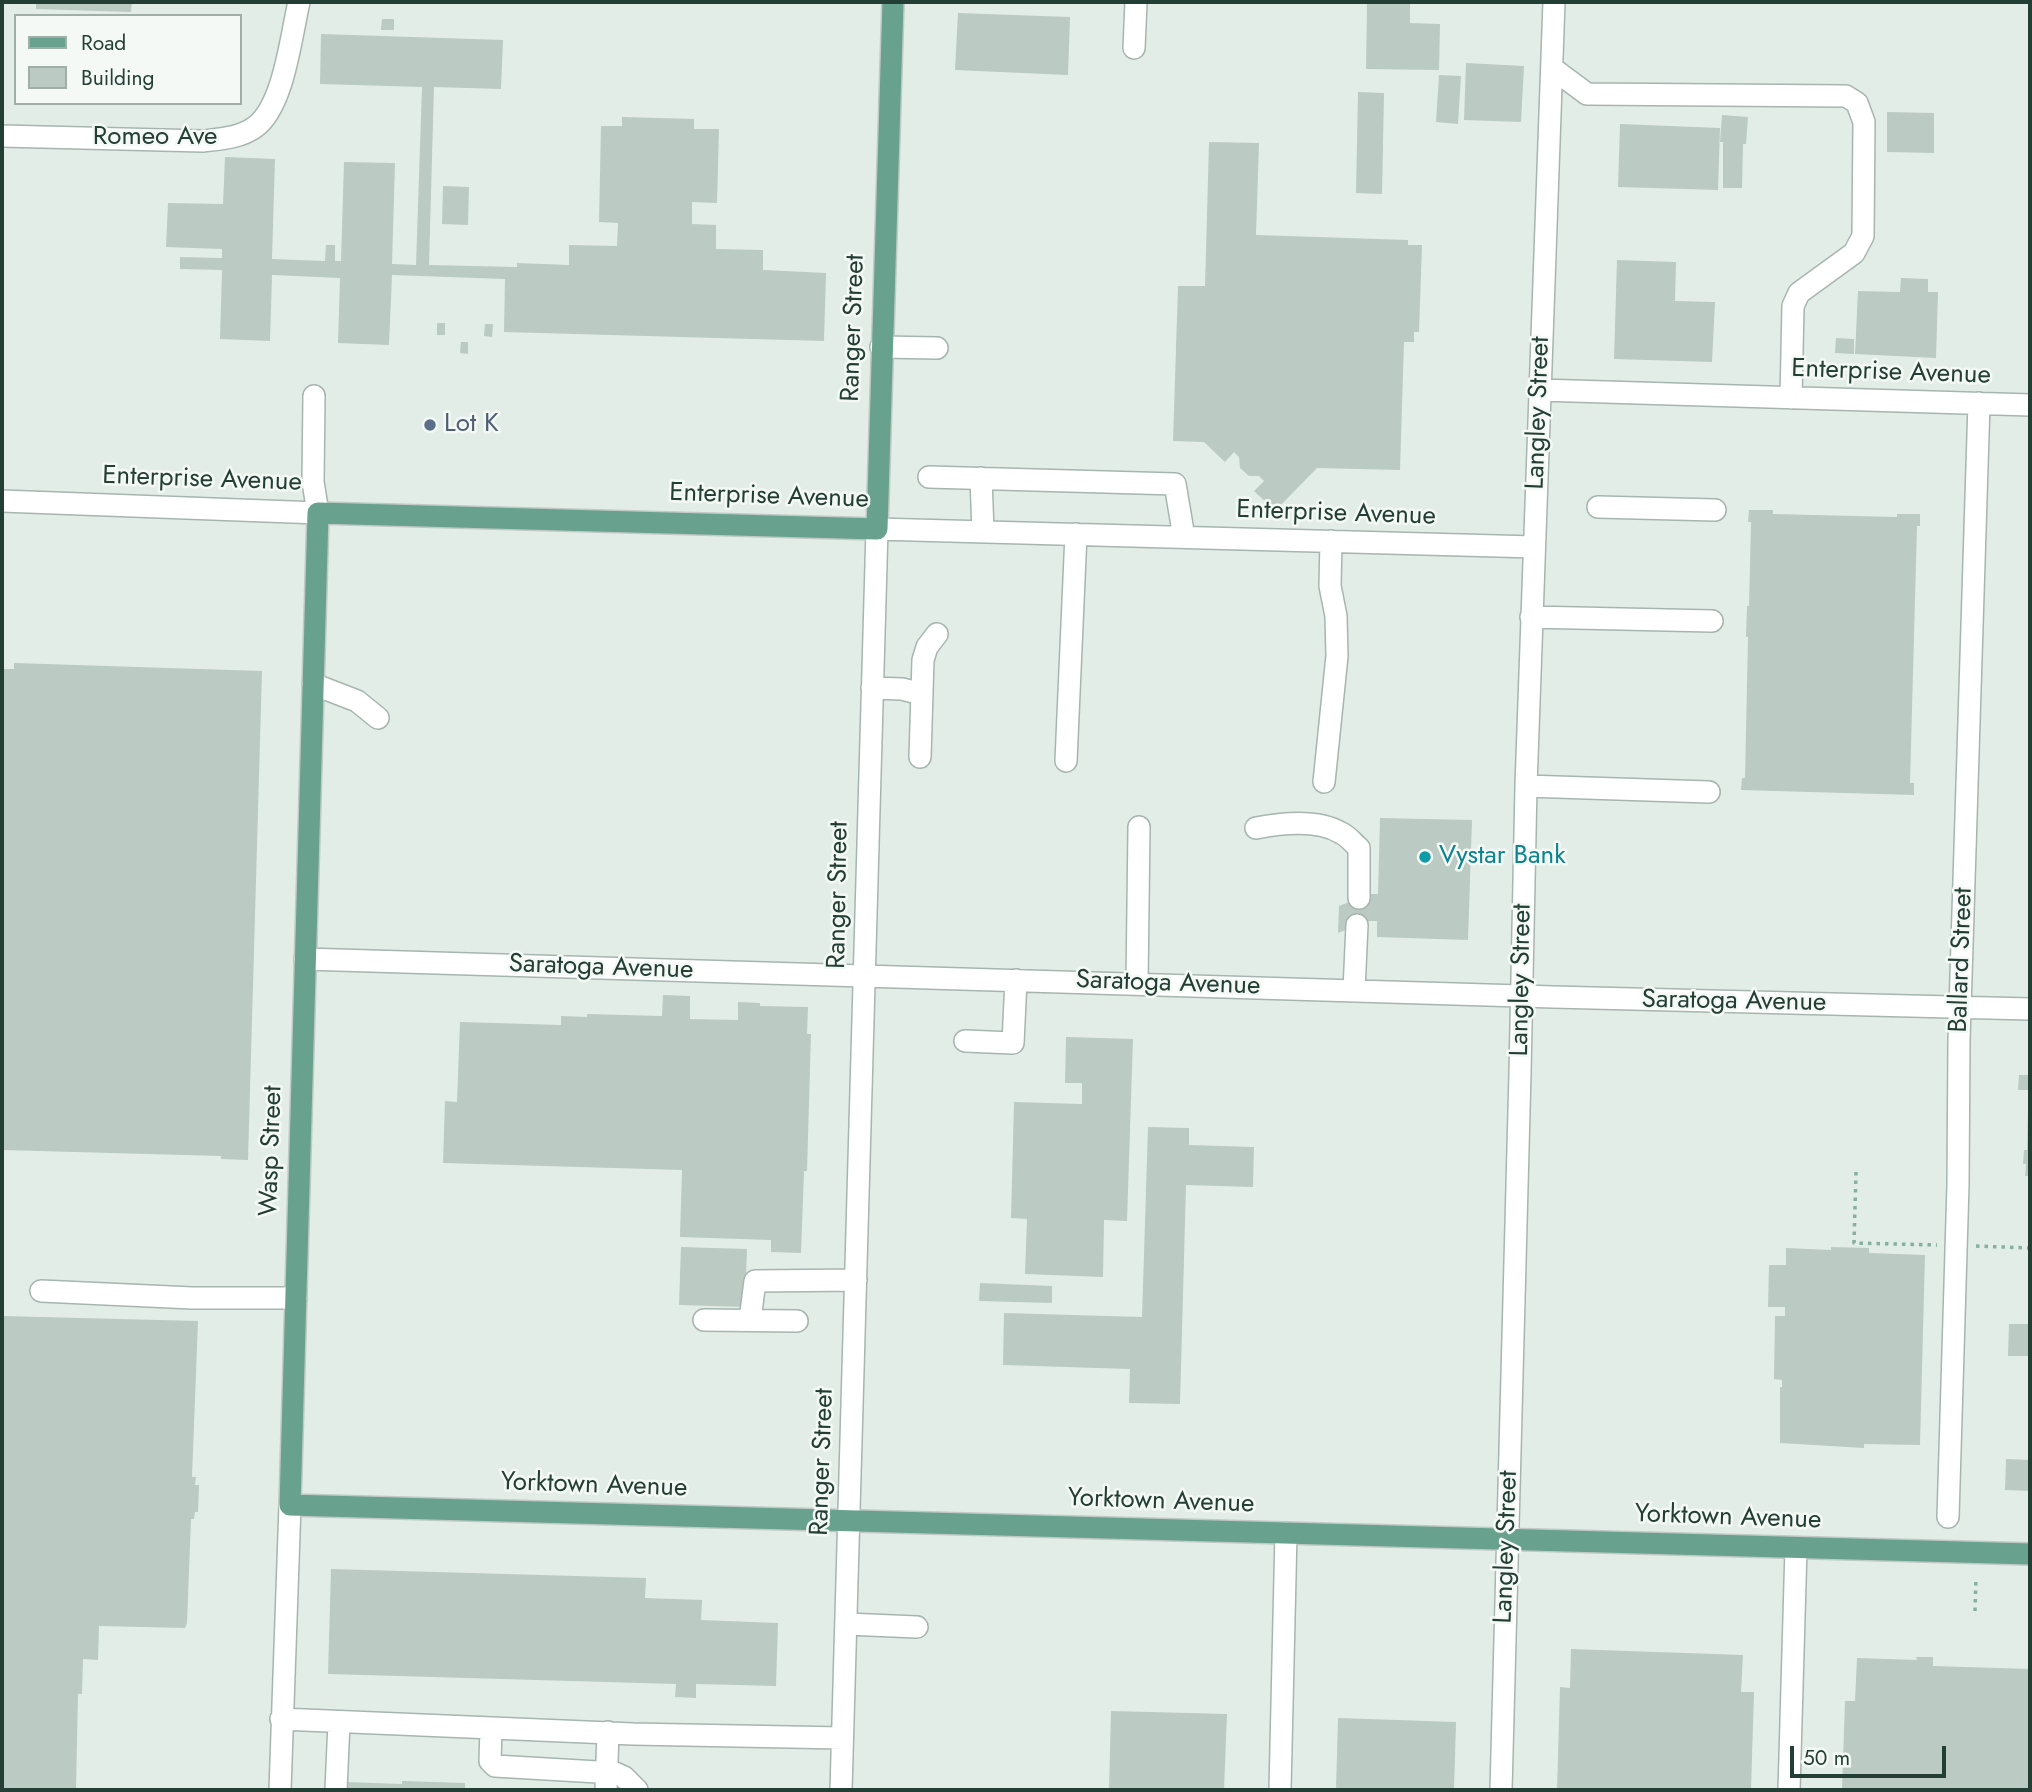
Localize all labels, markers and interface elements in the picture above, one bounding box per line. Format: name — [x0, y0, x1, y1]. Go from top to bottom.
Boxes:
legend — [14, 14, 242, 105]
text: Road — [81, 28, 126, 58]
text: Building — [81, 63, 154, 93]
street label: Romeo Ave — [93, 122, 217, 154]
street label: Ranger Street — [836, 254, 872, 402]
street label: Langley Street — [1521, 336, 1557, 490]
street label: Enterprise Avenue — [1791, 354, 1991, 392]
place label: Lot K — [444, 409, 499, 441]
marker: Lot K — [422, 417, 438, 433]
street label: Enterprise Avenue — [102, 461, 302, 499]
street label: Enterprise Avenue — [669, 478, 869, 516]
street label: Enterprise Avenue — [1236, 495, 1436, 533]
street label: Ranger Street — [822, 821, 856, 969]
place label: Vystar Bank — [1439, 841, 1566, 873]
marker: Vystar Bank — [1417, 849, 1433, 865]
street label: Ballard Street — [1944, 887, 1980, 1033]
street label: Langley Street — [1505, 903, 1539, 1057]
street label: Saratoga Avenue — [508, 949, 694, 987]
street label: Saratoga Avenue — [1075, 965, 1261, 1003]
street label: Saratoga Avenue — [1641, 985, 1827, 1019]
street label: Wasp Street — [254, 1085, 290, 1217]
street label: Ranger Street — [805, 1388, 841, 1536]
street label: Yorktown Avenue — [500, 1467, 688, 1505]
street label: Langley Street — [1489, 1470, 1525, 1624]
street label: Yorktown Avenue — [1067, 1483, 1255, 1521]
street label: Yorktown Avenue — [1634, 1499, 1822, 1537]
scale bar — [1794, 1732, 1950, 1776]
text: 50 m — [1803, 1743, 1850, 1773]

